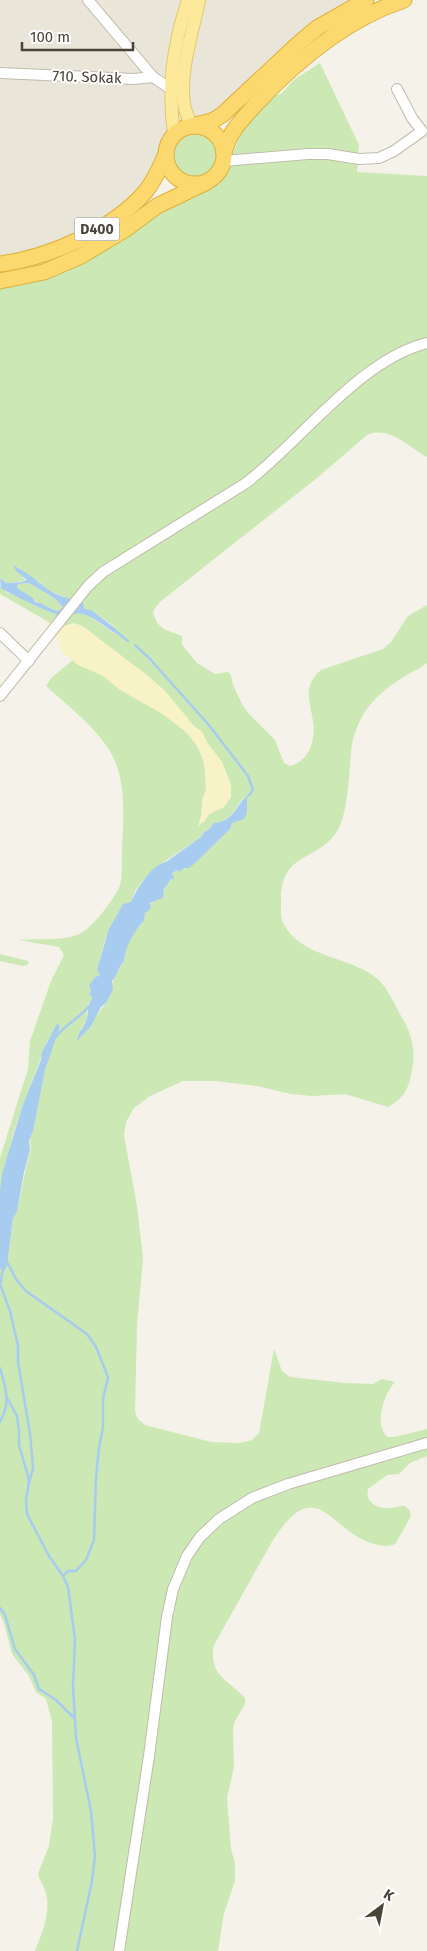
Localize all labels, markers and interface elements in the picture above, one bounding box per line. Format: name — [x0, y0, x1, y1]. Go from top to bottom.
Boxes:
scale bar — [22, 20, 134, 52]
text: 100 m — [30, 28, 70, 46]
street label: 710. Sokak — [52, 67, 122, 87]
road number: D400 — [74, 218, 120, 240]
north arrow — [357, 1881, 407, 1931]
text: K — [380, 1886, 398, 1906]

